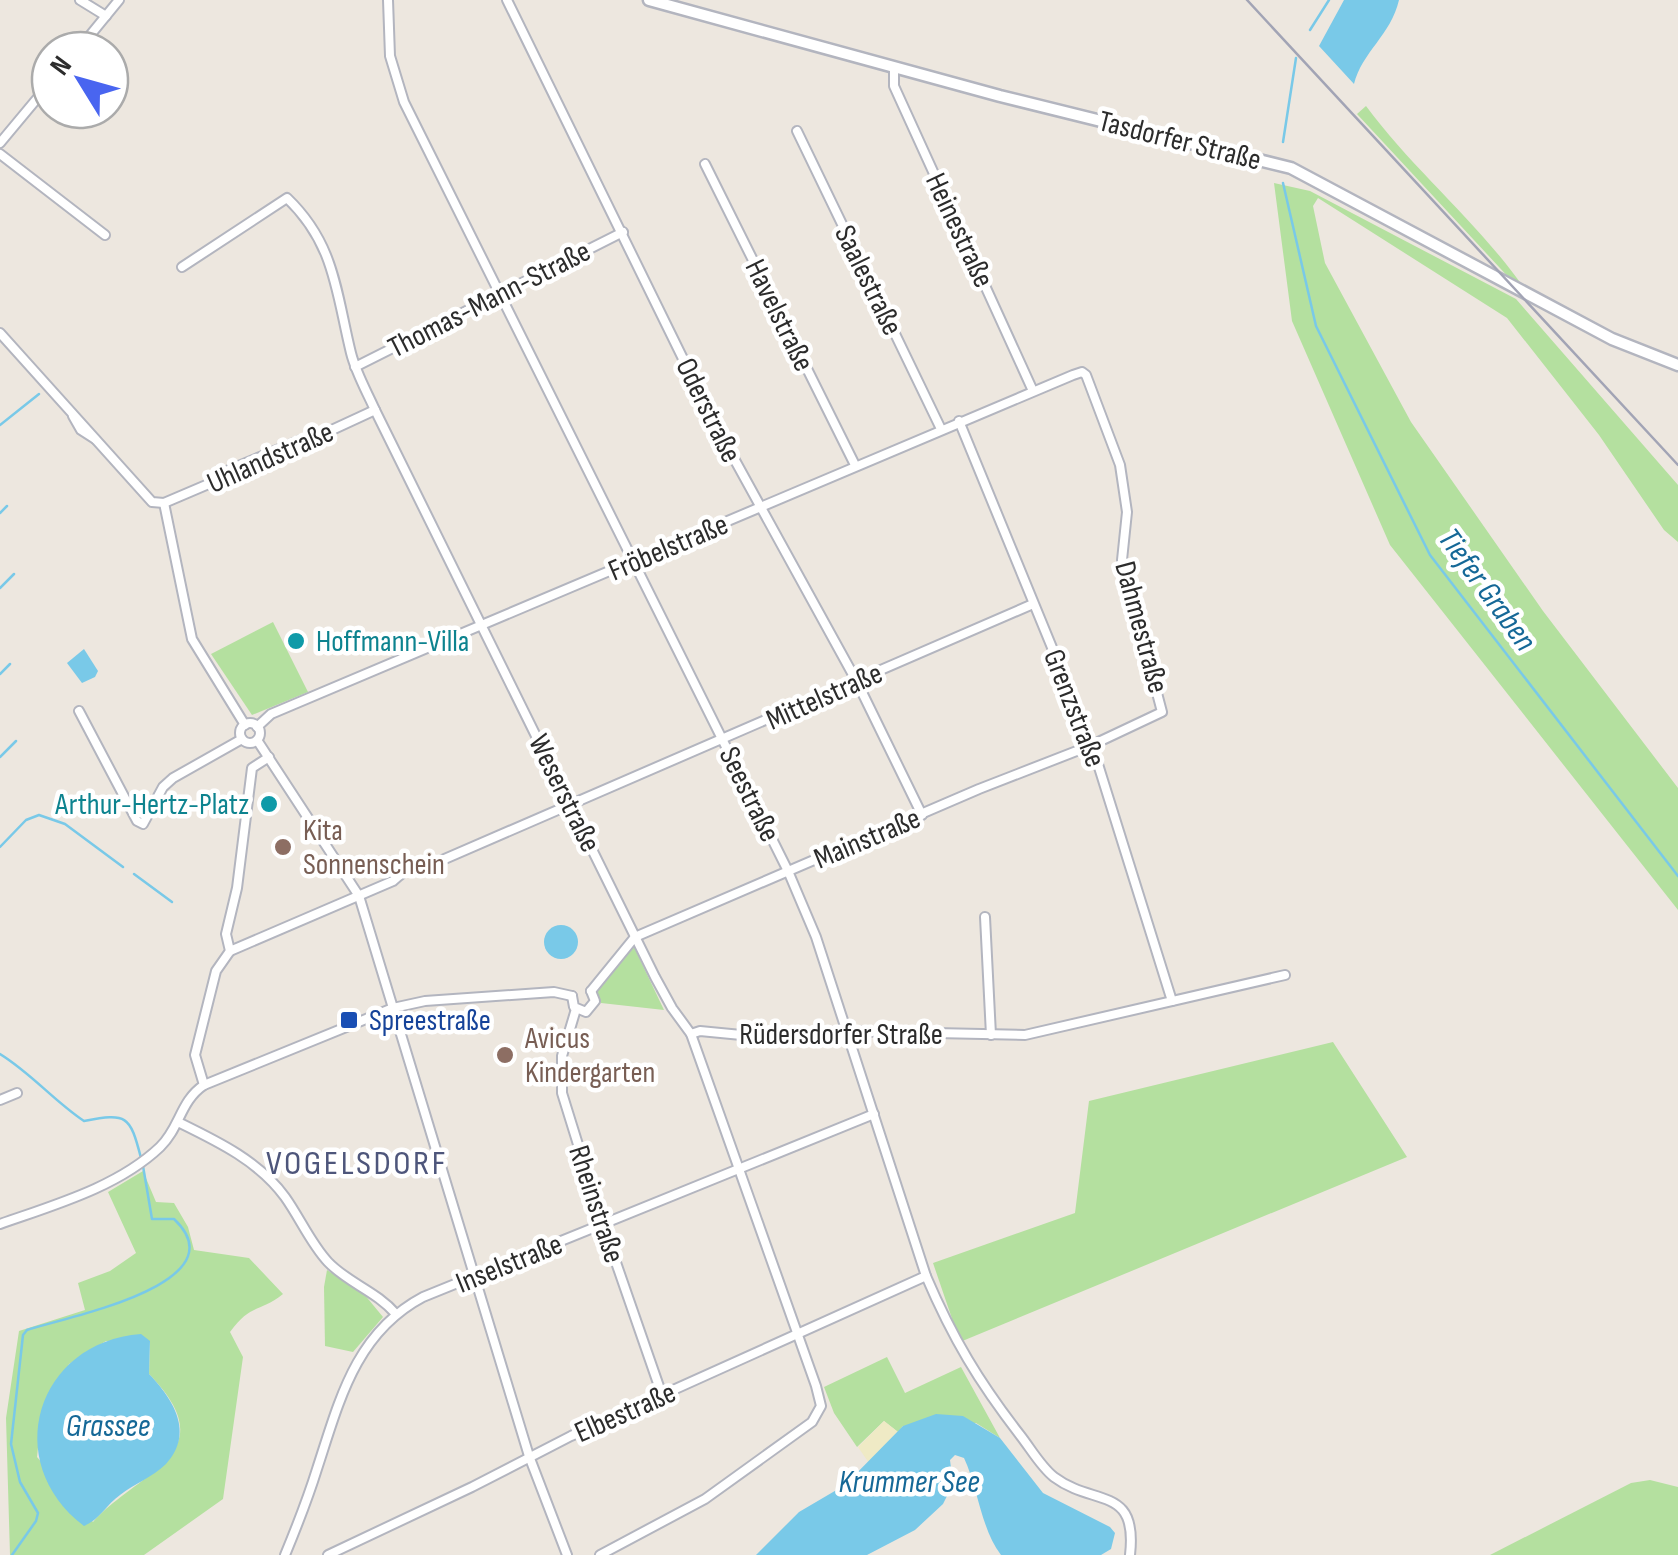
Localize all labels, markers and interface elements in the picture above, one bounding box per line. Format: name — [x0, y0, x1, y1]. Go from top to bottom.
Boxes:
north arrow — [30, 30, 130, 130]
text: N — [44, 50, 79, 82]
street label: Tasdorfer Straße — [1095, 103, 1265, 179]
street label: Heinestraße — [917, 168, 1001, 293]
street label: Saalestraße — [826, 220, 910, 341]
street label: Thomas-Mann-Straße — [382, 233, 597, 366]
street label: Havelstraße — [737, 254, 822, 377]
street label: Oderstraße — [667, 352, 749, 469]
street label: Uhlandstraße — [202, 414, 339, 502]
street label: Fröbelstraße — [603, 507, 734, 589]
water label: Tiefer Graben — [1429, 521, 1544, 659]
street label: Dahmestraße — [1106, 558, 1176, 697]
place label: Hoffmann-Villa — [316, 624, 469, 660]
marker: Hoffmann-Villa — [285, 630, 307, 652]
street label: Grenzstraße — [1035, 644, 1113, 772]
street label: Mittelstraße — [761, 655, 888, 738]
street label: Weserstraße — [520, 729, 608, 858]
street label: Seestraße — [711, 741, 787, 848]
place label: Arthur-Hertz-Platz — [54, 787, 249, 823]
marker: Arthur-Hertz-Platz — [258, 793, 280, 815]
street label: Mainstraße — [809, 800, 926, 877]
place label: Kita Sonnenschein — [303, 813, 445, 883]
marker: Kita Sonnenschein — [272, 836, 294, 858]
place label: Spreestraße — [369, 1003, 491, 1039]
marker: Spreestraße — [338, 1009, 360, 1031]
street label: Rüdersdorfer Straße — [739, 1017, 943, 1053]
place label: Avicus Kindergarten — [524, 1021, 655, 1091]
marker: Avicus Kindergarten — [494, 1044, 516, 1066]
street label: Rheinstraße — [560, 1141, 632, 1268]
district label: VOGELSDORF — [266, 1142, 448, 1185]
street label: Inselstraße — [451, 1226, 568, 1302]
street label: Elbestraße — [569, 1375, 681, 1451]
water label: Grassee — [66, 1407, 150, 1446]
water label: Krummer See — [838, 1463, 980, 1502]

